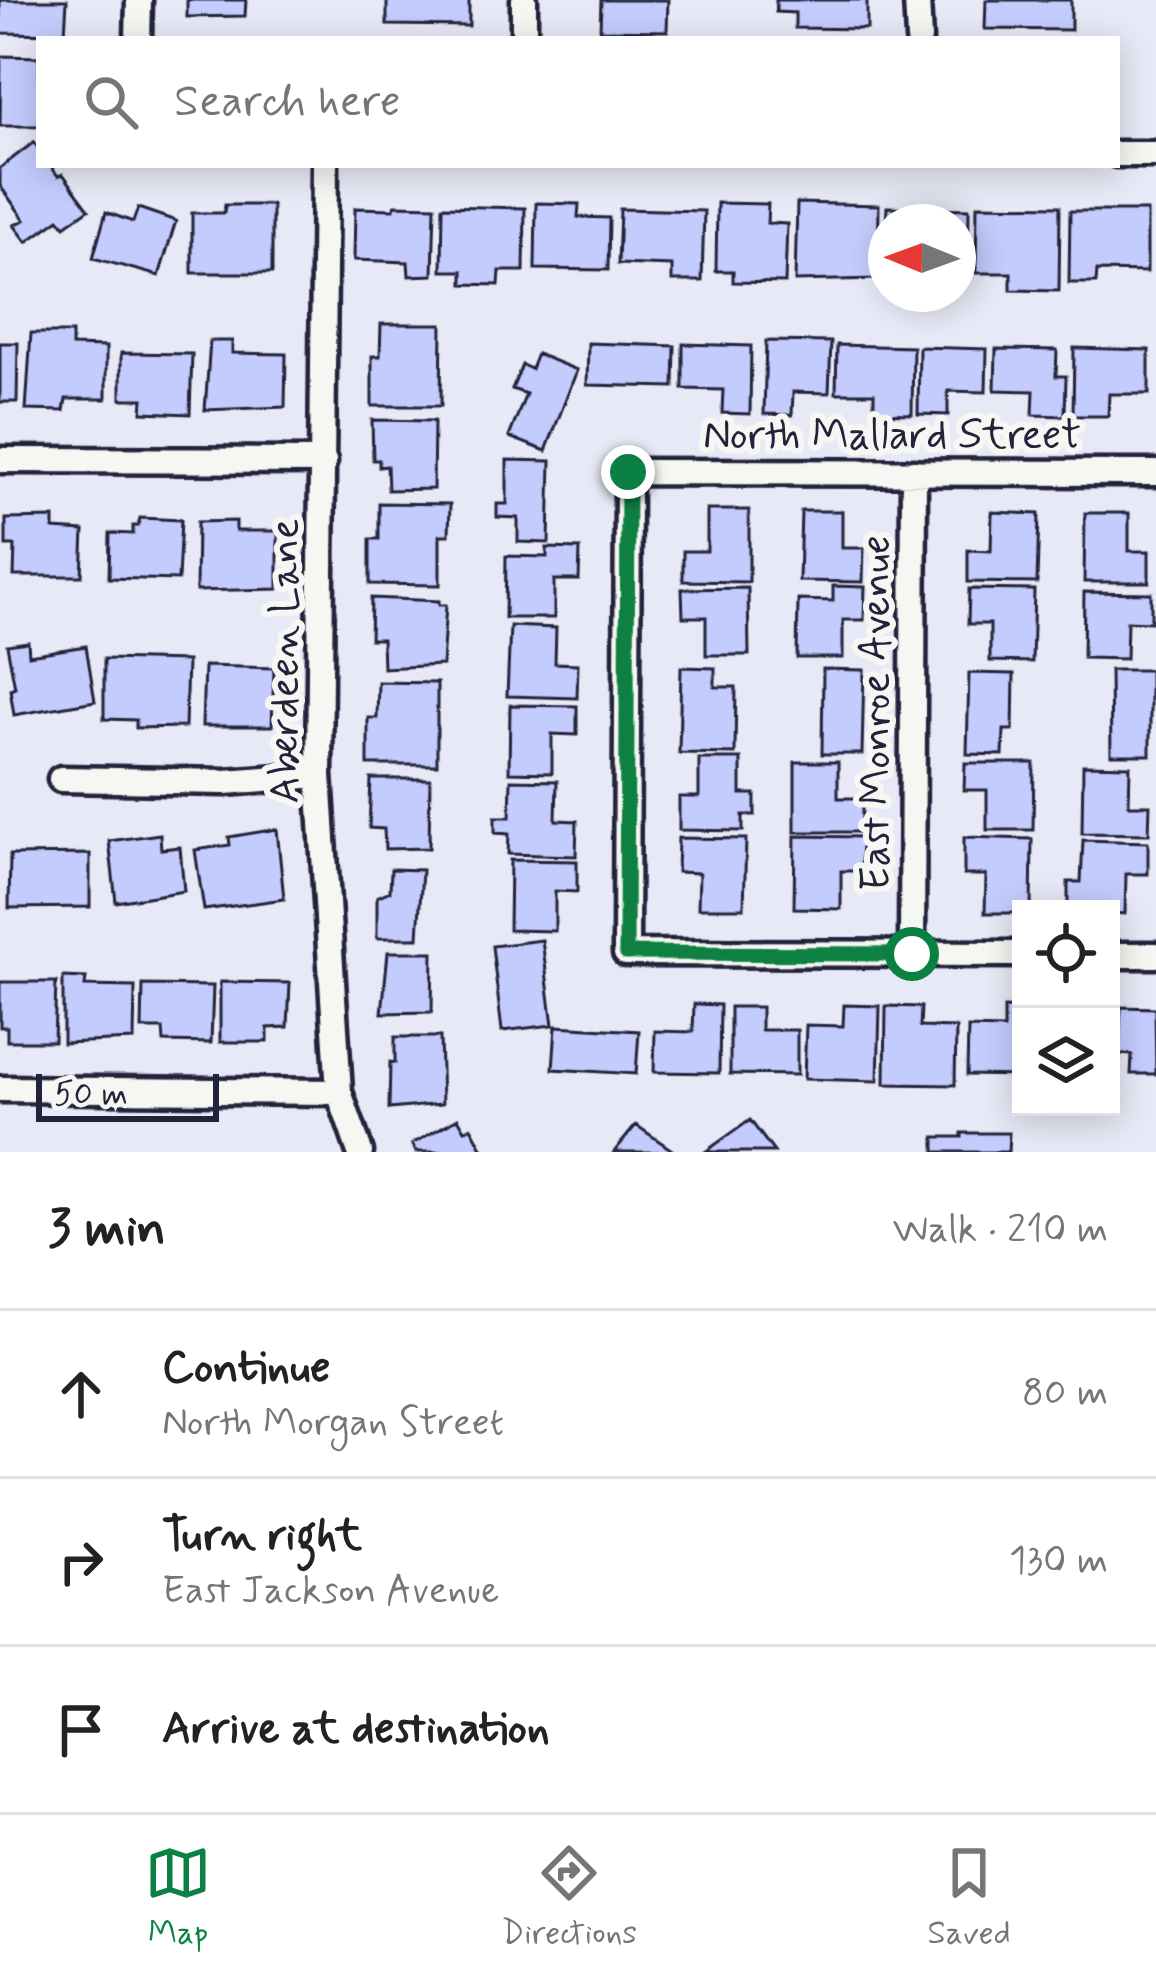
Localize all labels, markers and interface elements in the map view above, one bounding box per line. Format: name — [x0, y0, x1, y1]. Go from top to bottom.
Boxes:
search box — [36, 36, 1120, 168]
icon: search — [78, 69, 144, 135]
text: Search here — [174, 73, 401, 132]
north arrow — [868, 204, 976, 312]
street label: North Mallard Street — [703, 409, 1081, 464]
route end — [601, 445, 655, 499]
street label: Aberdeen Lane — [259, 518, 314, 804]
street label: East Monroe Avenue — [850, 535, 905, 891]
map controls — [1012, 900, 1120, 1116]
button: locate — [1012, 900, 1120, 1008]
route start — [885, 927, 939, 981]
button: layers — [1012, 1008, 1120, 1116]
scale bar — [36, 1068, 219, 1121]
text: 50 m — [54, 1073, 128, 1117]
text: 3 min — [48, 1197, 166, 1263]
text: Walk · 210 m — [893, 1205, 1108, 1256]
text: Continue — [162, 1339, 330, 1398]
icon: ahead — [48, 1361, 114, 1427]
text: 80 m — [1022, 1368, 1108, 1419]
text: North Morgan Street — [162, 1398, 504, 1449]
text: Turn right — [162, 1507, 362, 1566]
icon: right — [48, 1529, 114, 1595]
text: 130 m — [1009, 1536, 1108, 1587]
text: East Jackson Avenue — [162, 1566, 499, 1617]
icon: arrive — [48, 1697, 114, 1763]
text: Arrive at destination — [162, 1700, 550, 1759]
tab: Map — [145, 1840, 211, 1956]
tab: Directions — [501, 1840, 637, 1956]
tab: Saved — [927, 1840, 1011, 1956]

